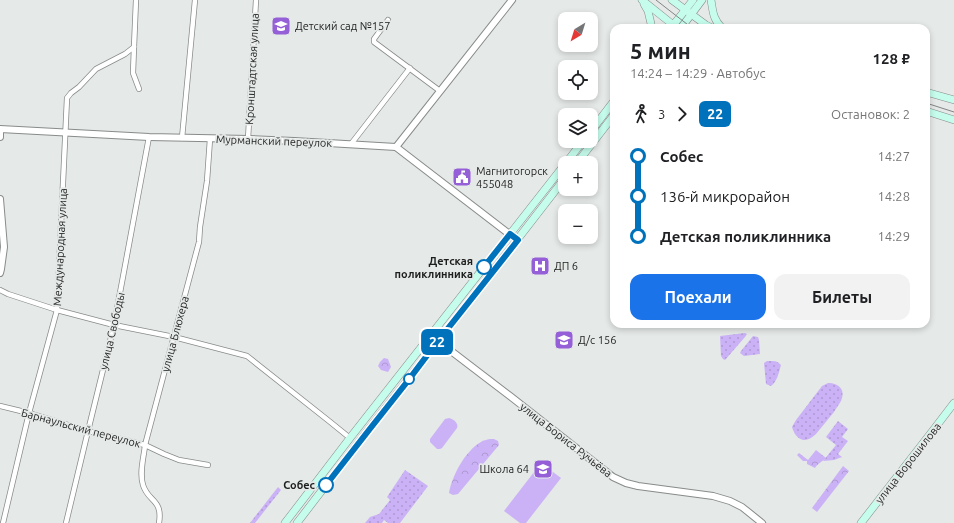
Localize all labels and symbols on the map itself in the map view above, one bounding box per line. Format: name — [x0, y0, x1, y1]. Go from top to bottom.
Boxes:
north arrow — [558, 12, 598, 52]
street label: Кронштадтская улица — [243, 13, 261, 125]
school or university icon: Детский сад №157 — [270, 15, 292, 37]
place label: Детский сад №157 — [295, 20, 390, 32]
street label: Мурманский переулок — [216, 133, 333, 149]
place label: Магнитогорск 455048 — [476, 165, 548, 190]
public building icon: Магнитогорск 455048 — [451, 166, 473, 188]
street label: Международная улица — [51, 188, 69, 306]
place label: Детская поликлинника — [395, 255, 473, 280]
hospital icon: ДП 6 — [529, 255, 551, 277]
marker: Детская поликлинника — [476, 259, 492, 275]
place label: ДП 6 — [554, 260, 578, 272]
street label: улица Свободы — [97, 291, 127, 371]
street label: улица Блюхера — [159, 295, 191, 373]
line badge: 22 — [419, 329, 455, 355]
school or university icon: Д/с 156 — [553, 329, 575, 351]
place label: Д/с 156 — [578, 334, 616, 346]
unlabelled marker — [403, 373, 415, 385]
street label: улица Бориса Ручьёва — [518, 400, 614, 480]
street label: Барнаульский переулок — [20, 406, 142, 450]
street label: улица Ворошилова — [873, 420, 943, 506]
school or university icon: Школа 64 — [532, 458, 554, 480]
place label: Школа 64 — [479, 463, 529, 475]
marker: Собес — [318, 477, 334, 493]
place label: Собес — [283, 479, 316, 491]

